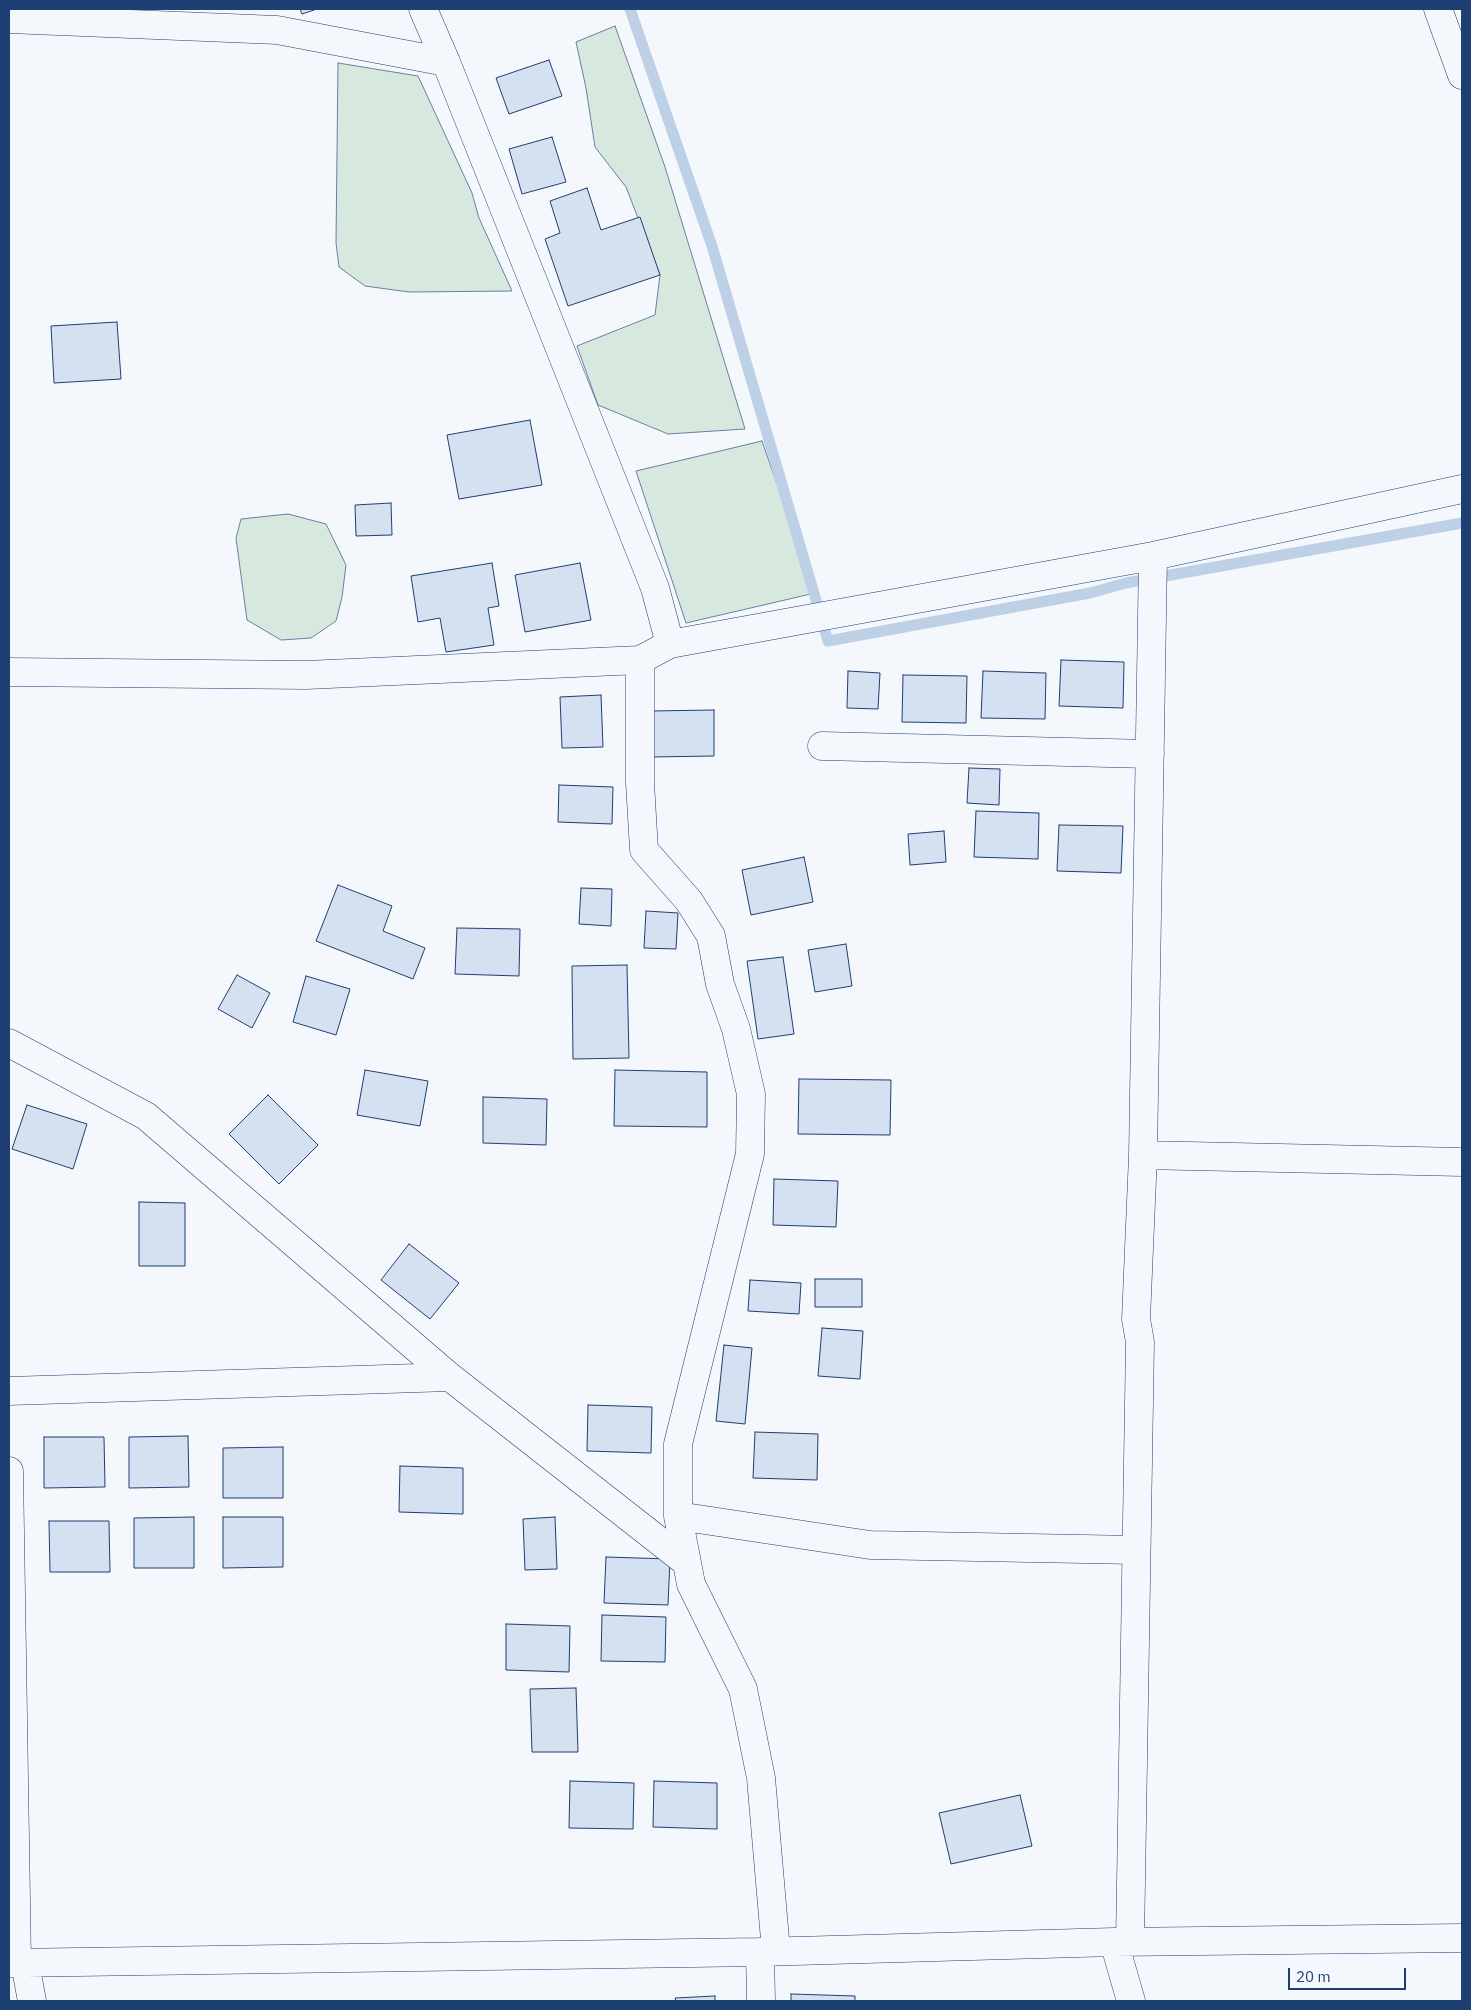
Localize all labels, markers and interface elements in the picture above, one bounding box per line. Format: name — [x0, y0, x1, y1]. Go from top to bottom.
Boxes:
scale bar — [1291, 1958, 1408, 1990]
text: 20 m — [1296, 1967, 1331, 1986]

